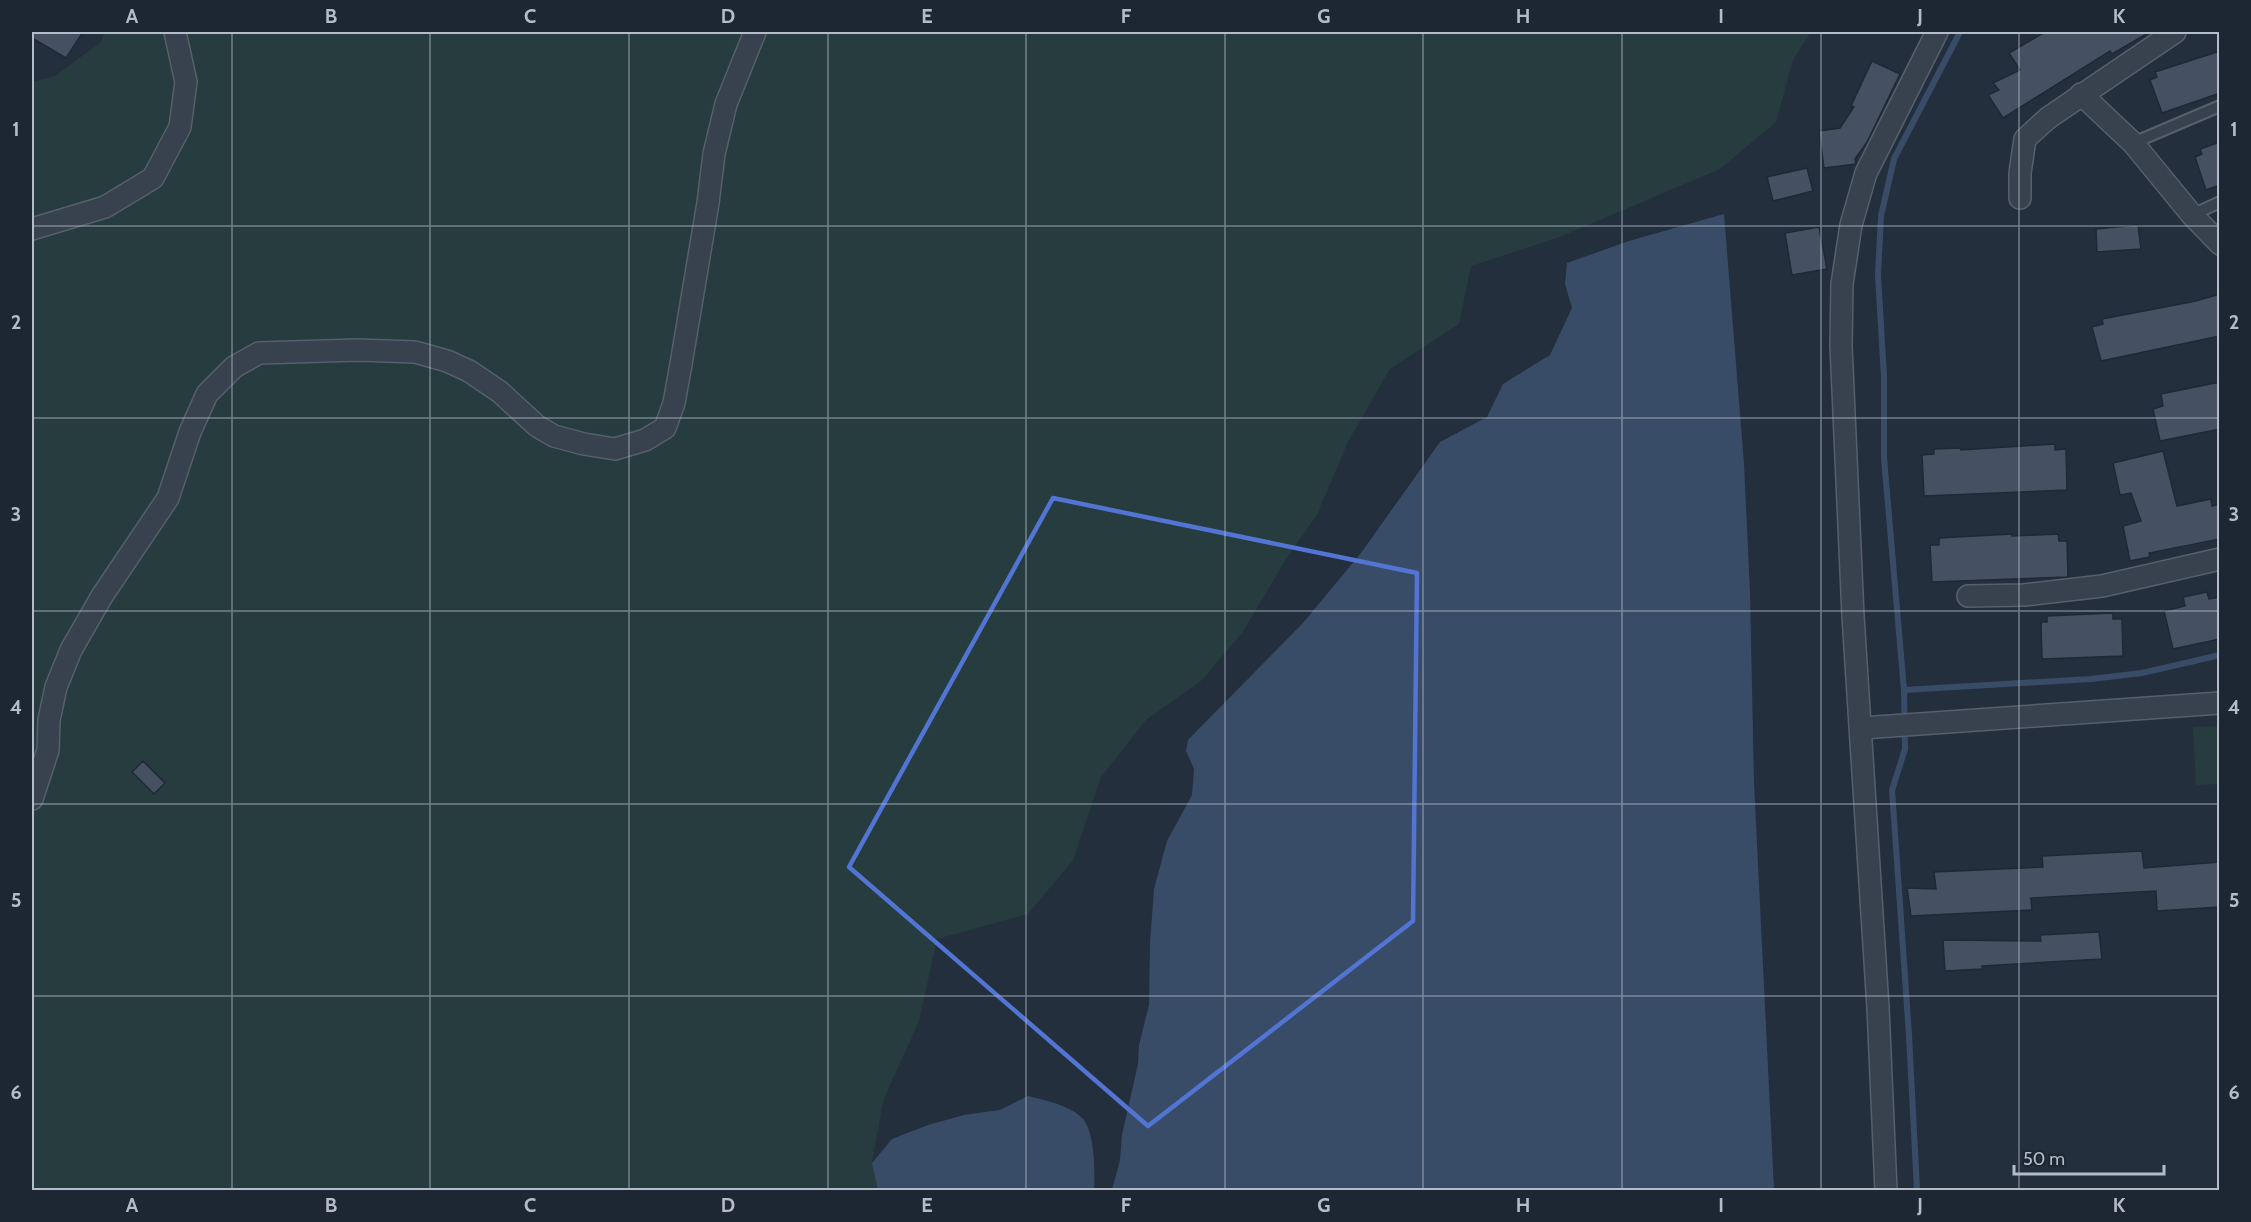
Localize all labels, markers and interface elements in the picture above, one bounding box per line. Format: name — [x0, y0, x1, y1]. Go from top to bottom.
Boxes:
text: A — [126, 4, 139, 28]
text: B — [325, 4, 337, 28]
text: C — [524, 4, 536, 28]
text: D — [721, 4, 735, 28]
text: E — [921, 4, 933, 28]
text: F — [1121, 4, 1132, 28]
text: G — [1317, 4, 1331, 28]
text: H — [1516, 4, 1530, 28]
text: I — [1718, 4, 1724, 28]
text: J — [1916, 4, 1923, 28]
text: K — [2113, 4, 2126, 28]
text: 1 — [12, 117, 20, 141]
text: 1 — [2230, 117, 2238, 141]
text: 2 — [11, 310, 21, 334]
text: 2 — [2229, 310, 2239, 334]
text: 3 — [11, 502, 21, 526]
text: 3 — [2229, 502, 2239, 526]
text: 4 — [10, 695, 22, 719]
text: 4 — [2228, 695, 2240, 719]
text: 5 — [11, 888, 21, 912]
text: 5 — [2229, 888, 2239, 912]
text: 6 — [10, 1080, 22, 1104]
text: 6 — [2228, 1080, 2240, 1104]
scale bar — [2014, 1138, 2164, 1176]
text: 50 m — [2023, 1148, 2065, 1170]
text: A — [126, 1193, 139, 1217]
text: B — [325, 1193, 337, 1217]
text: C — [524, 1193, 536, 1217]
text: D — [721, 1193, 735, 1217]
text: E — [921, 1193, 933, 1217]
text: F — [1121, 1193, 1132, 1217]
text: G — [1317, 1193, 1331, 1217]
text: H — [1516, 1193, 1530, 1217]
text: I — [1718, 1193, 1724, 1217]
text: J — [1916, 1193, 1923, 1217]
text: K — [2113, 1193, 2126, 1217]

